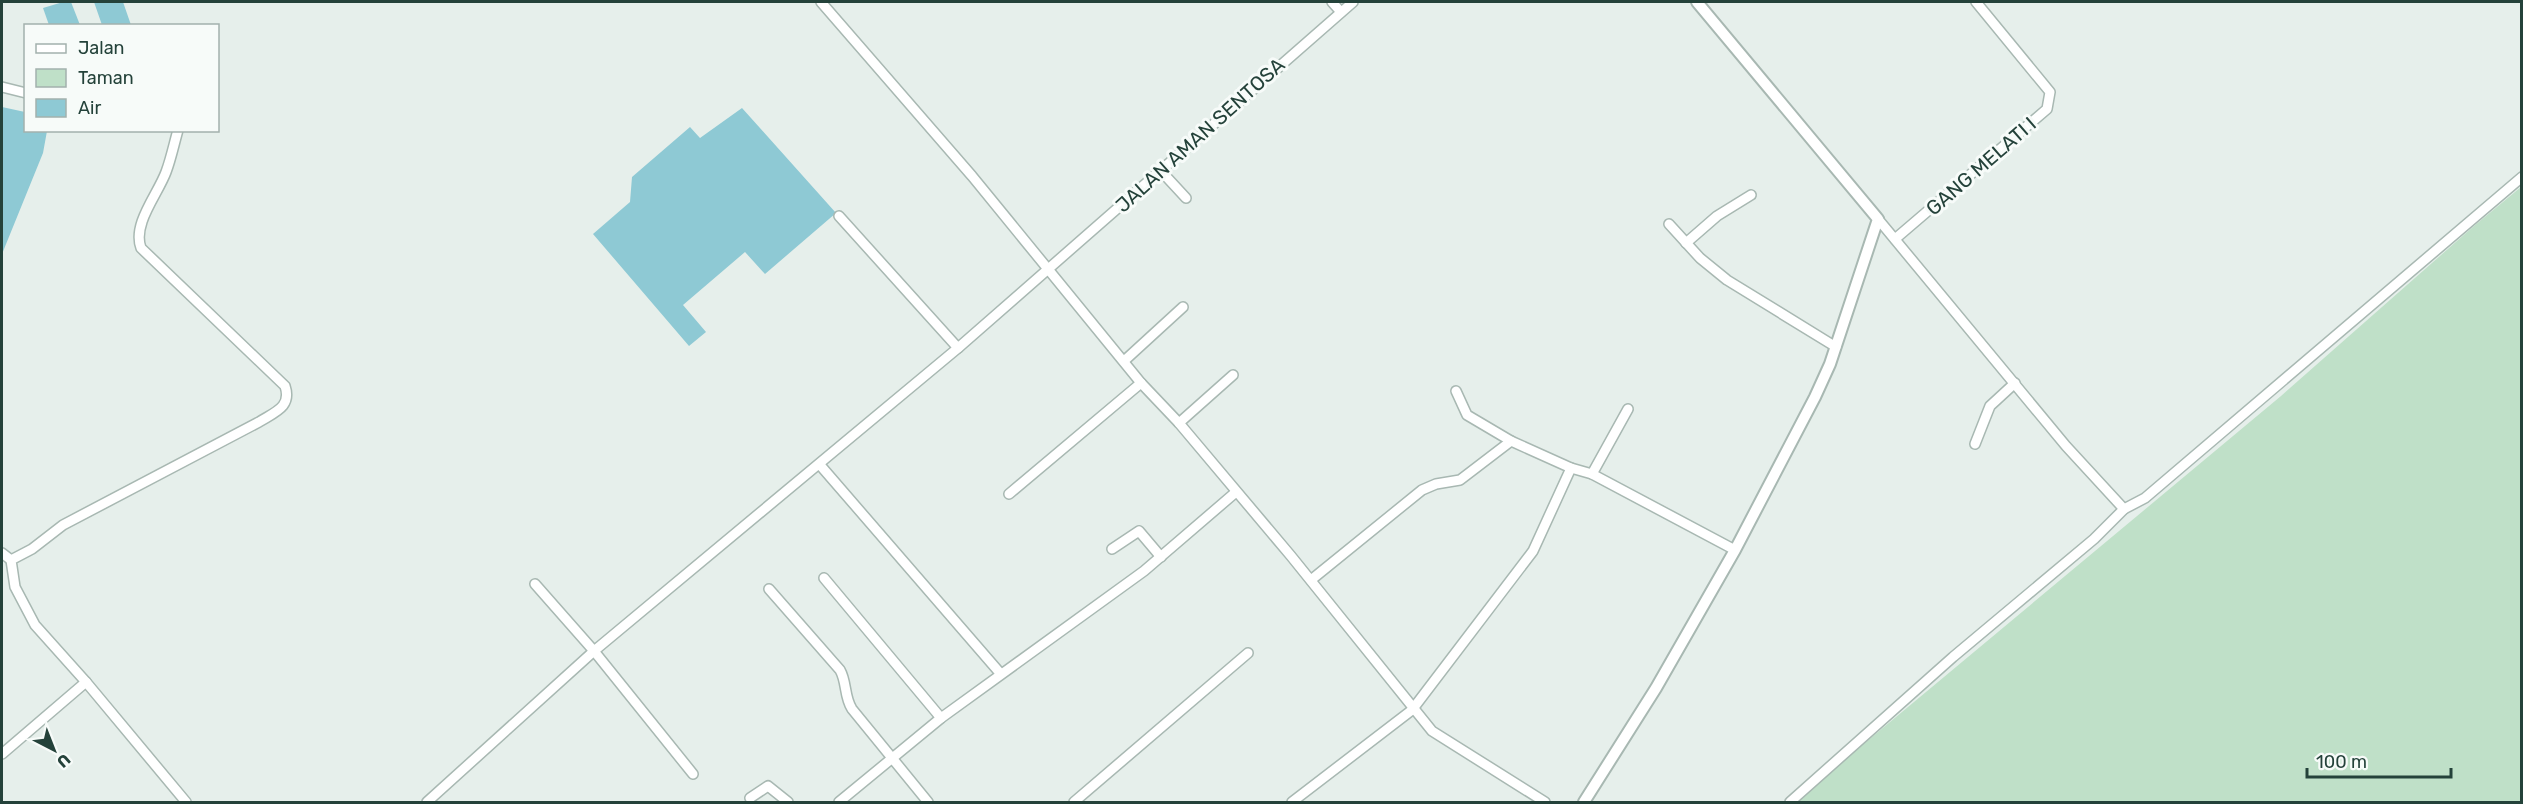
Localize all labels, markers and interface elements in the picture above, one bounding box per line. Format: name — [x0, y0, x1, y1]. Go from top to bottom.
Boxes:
legend — [24, 24, 219, 132]
text: Jalan — [78, 37, 125, 59]
street label: JALAN AMAN SENTOSA — [1111, 53, 1289, 217]
text: Taman — [78, 67, 134, 89]
text: Air — [78, 97, 101, 119]
street label: GANG MELATI I — [1921, 112, 2041, 220]
north arrow — [24, 720, 84, 780]
scale bar — [2307, 741, 2451, 779]
text: U — [53, 750, 74, 772]
text: 100 m — [2316, 751, 2367, 773]

